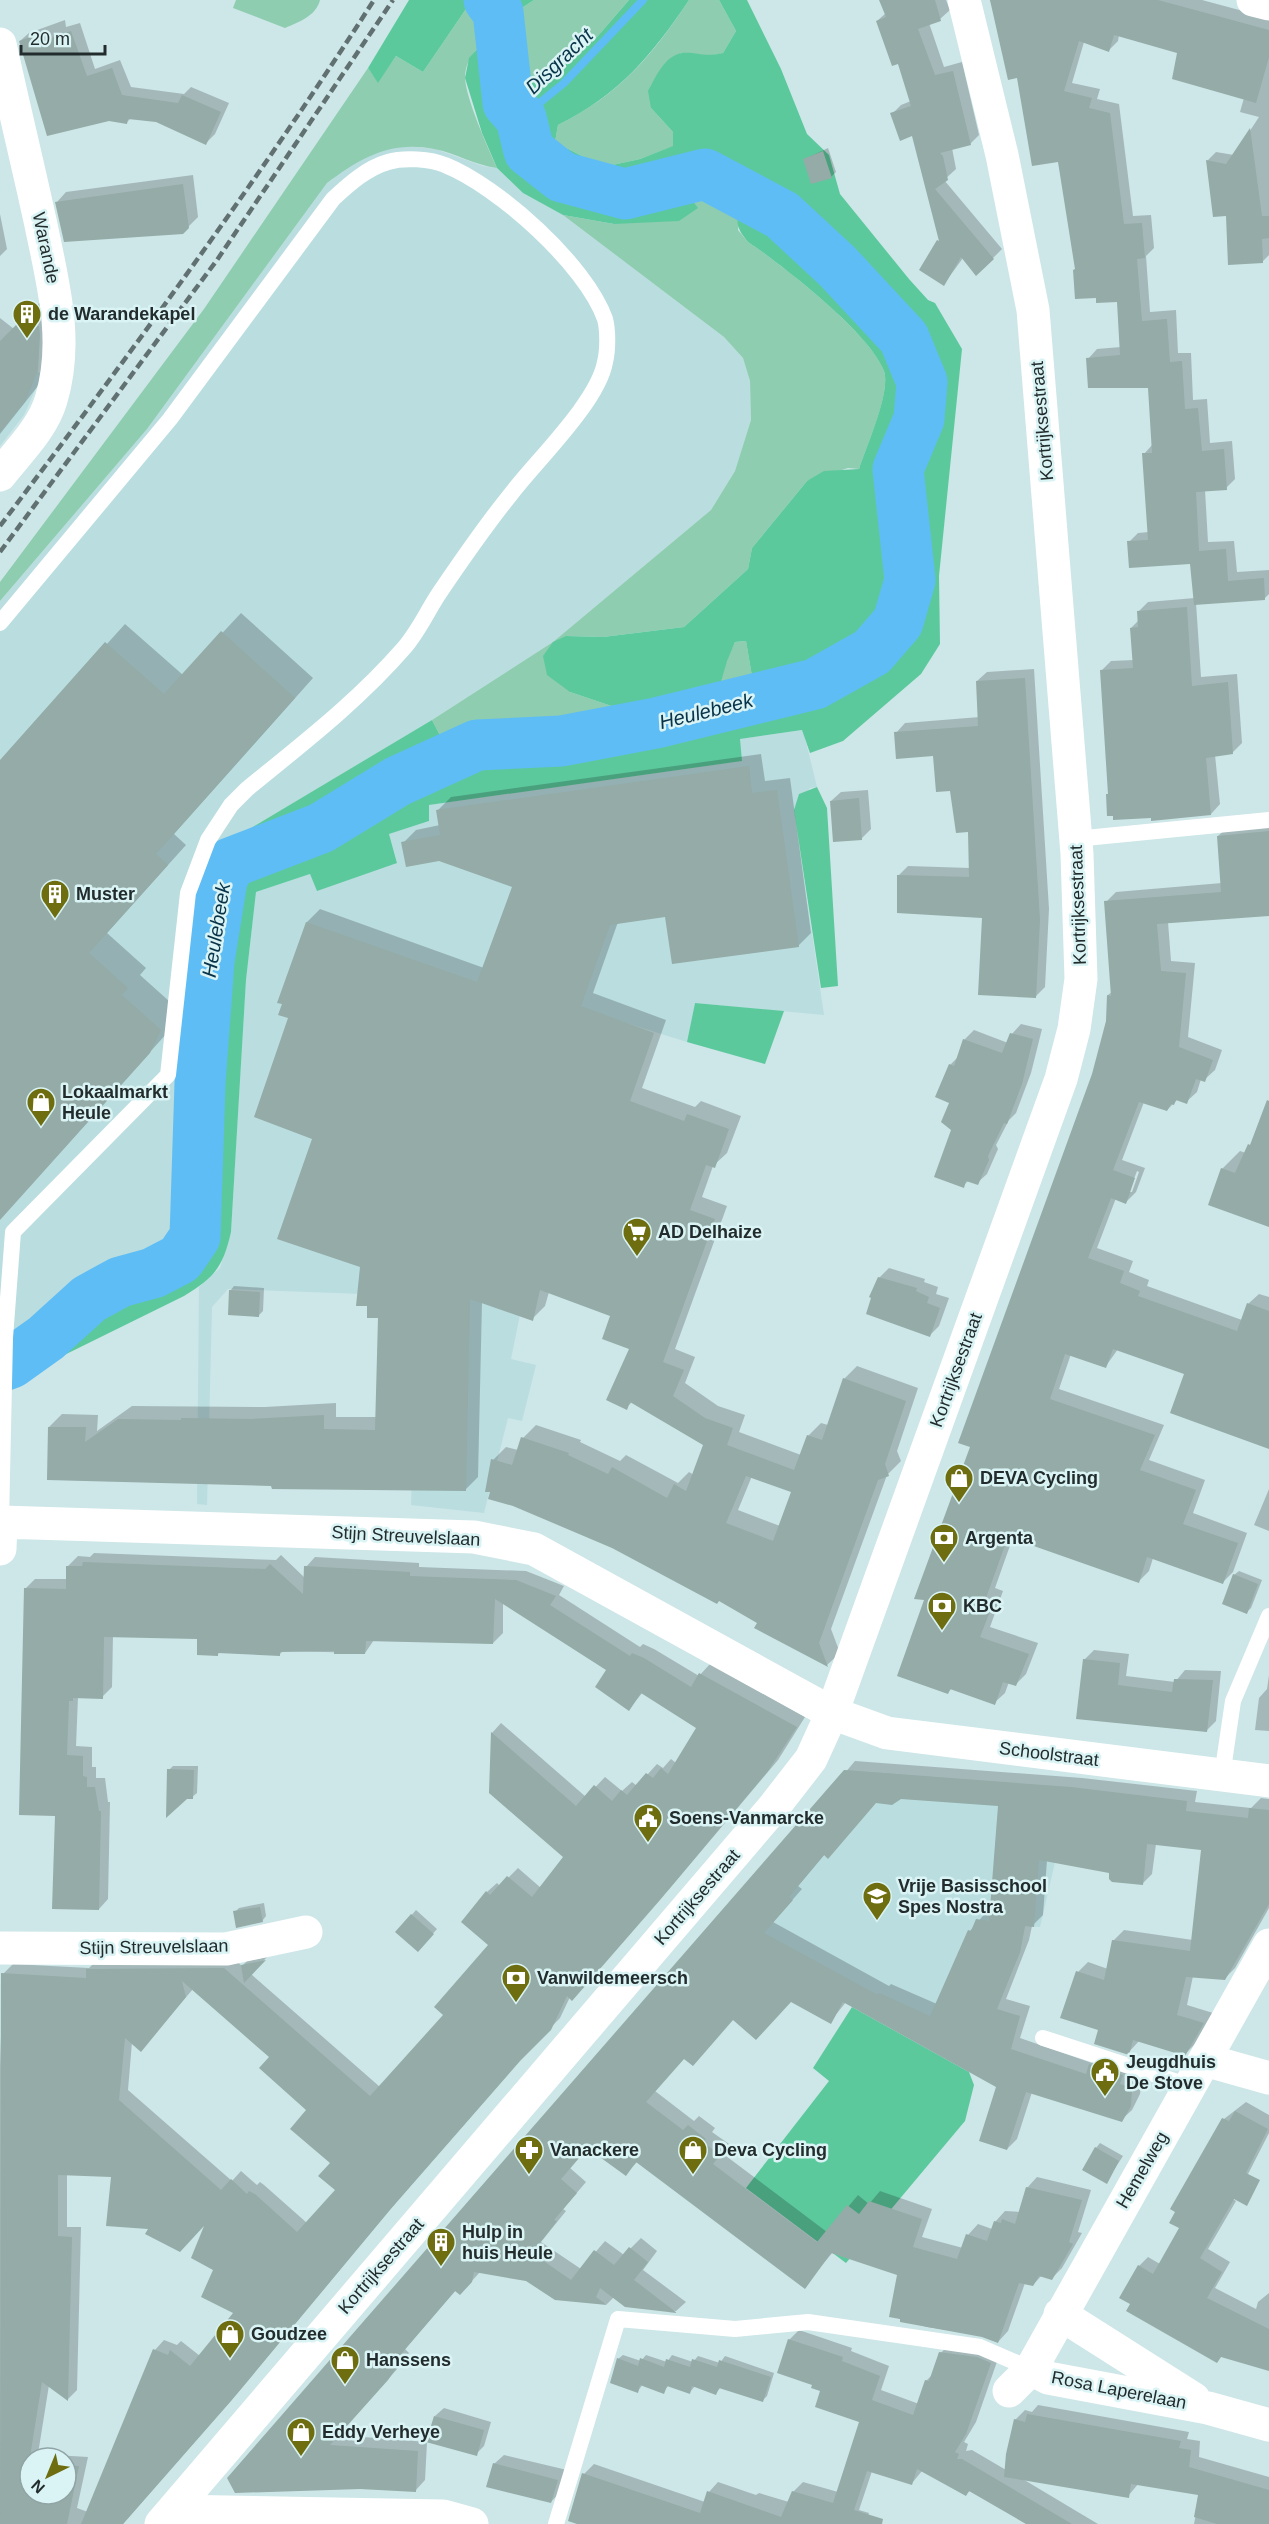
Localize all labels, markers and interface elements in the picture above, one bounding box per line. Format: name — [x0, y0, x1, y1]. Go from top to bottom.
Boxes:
scale bar — [21, 18, 105, 56]
water label: Disgracht — [521, 23, 598, 98]
text: 20 m — [30, 29, 70, 49]
street label: Warande — [29, 211, 63, 285]
building icon: de Warandekapel — [11, 298, 43, 340]
place label: de Warandekapel — [48, 304, 195, 324]
street label: Kortrijksestraat — [1027, 360, 1057, 482]
water label: Heulebeek — [657, 689, 756, 733]
street label: Kortrijksestraat — [1066, 845, 1090, 965]
building icon: Muster — [39, 878, 71, 920]
water label: Heulebeek — [198, 880, 235, 979]
place label: Muster — [76, 884, 135, 904]
place label: Lokaalmarkt Heule — [62, 1082, 168, 1123]
shop icon: Lokaalmarkt Heule — [25, 1086, 57, 1128]
supermarket icon: AD Delhaize — [621, 1216, 653, 1258]
place label: AD Delhaize — [658, 1222, 762, 1242]
street label: Kortrijksestraat — [926, 1310, 986, 1430]
shop icon: DEVA Cycling — [943, 1462, 975, 1504]
place label: DEVA Cycling — [980, 1468, 1098, 1488]
street label: Stijn Streuvelslaan — [331, 1522, 481, 1550]
bank icon: Argenta — [928, 1522, 960, 1564]
place label: Argenta — [965, 1528, 1034, 1548]
bank icon: KBC — [926, 1590, 958, 1632]
place label: KBC — [963, 1596, 1002, 1616]
street label: Schoolstraat — [998, 1738, 1100, 1770]
public building icon: Soens-Vanmarcke — [632, 1802, 664, 1844]
place label: Soens-Vanmarcke — [669, 1808, 824, 1828]
street label: Kortrijksestraat — [650, 1845, 744, 1949]
place label: Vrije Basisschool Spes Nostra — [898, 1876, 1047, 1917]
school or university icon: Vrije Basisschool Spes Nostra — [861, 1880, 893, 1922]
street label: Stijn Streuvelslaan — [79, 1936, 229, 1958]
bank icon: Vanwildemeersch — [500, 1962, 532, 2004]
place label: Vanwildemeersch — [537, 1968, 688, 1988]
place label: Jeugdhuis De Stove — [1126, 2052, 1216, 2093]
public building icon: Jeugdhuis De Stove — [1089, 2056, 1121, 2098]
street label: Hemelweg — [1112, 2128, 1172, 2212]
pharmacy icon: Vanackere — [513, 2134, 545, 2176]
shop icon: Deva Cycling — [677, 2134, 709, 2176]
place label: Vanackere — [550, 2140, 639, 2160]
place label: Deva Cycling — [714, 2140, 827, 2160]
street label: Kortrijksestraat — [334, 2214, 428, 2318]
place label: Hulp in huis Heule — [462, 2222, 553, 2263]
building icon: Hulp in huis Heule — [425, 2226, 457, 2268]
shop icon: Goudzee — [214, 2318, 246, 2360]
place label: Goudzee — [251, 2324, 327, 2344]
shop icon: Hanssens — [329, 2344, 361, 2386]
place label: Hanssens — [366, 2350, 451, 2370]
street label: Rosa Laperelaan — [1050, 2367, 1188, 2413]
shop icon: Eddy Verheye — [285, 2416, 317, 2458]
place label: Eddy Verheye — [322, 2422, 440, 2442]
north arrow — [18, 2446, 78, 2506]
text: N — [28, 2476, 48, 2497]

